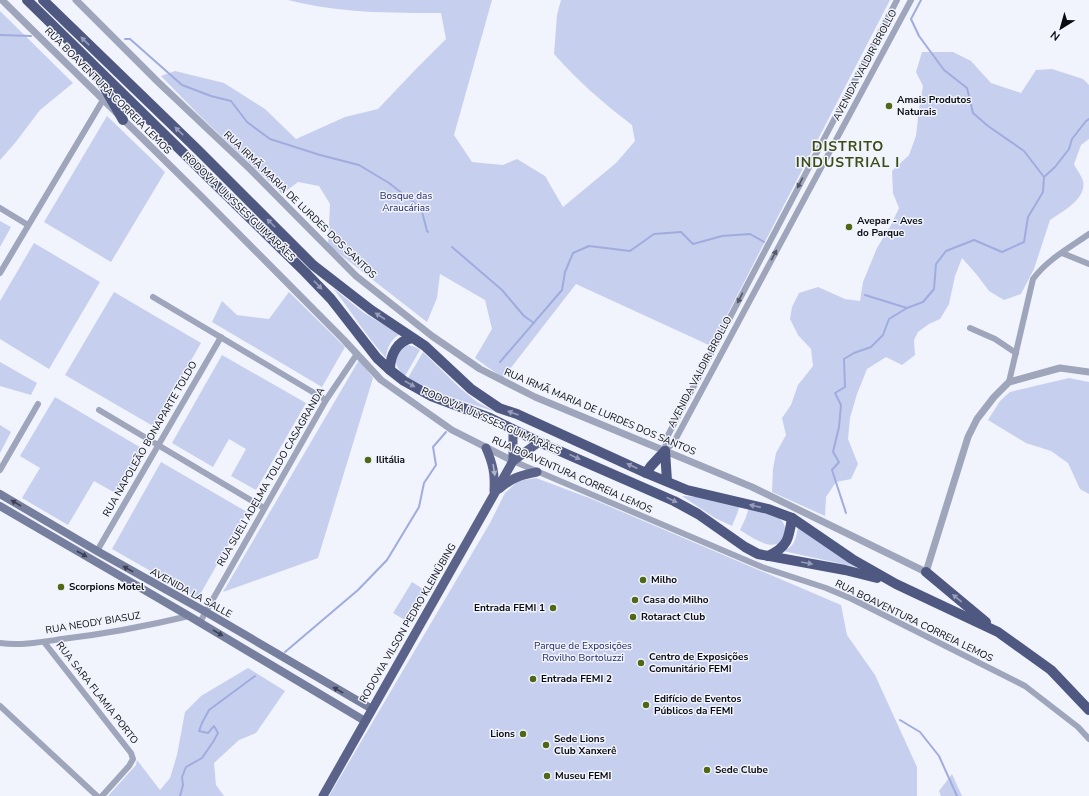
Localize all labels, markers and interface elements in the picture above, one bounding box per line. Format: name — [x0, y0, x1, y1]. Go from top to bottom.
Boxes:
street label: AVENIDA VALDIR BROLLO — [830, 7, 900, 123]
north arrow — [1041, 8, 1081, 48]
street label: RUA BOAVENTURA CORREIA LEMOS — [41, 24, 175, 158]
text: N — [1047, 27, 1063, 44]
one-way arrow — [80, 36, 90, 46]
place label: Amais Produtos Naturais — [897, 93, 971, 119]
marker: Amais Produtos Naturais — [884, 101, 894, 111]
one-way arrow — [174, 127, 184, 136]
street label: RUA IRMÃ MARIA DE LURDES DOS SANTOS — [221, 128, 379, 282]
district label: DISTRITO INDUSTRIAL I — [796, 137, 900, 172]
street label: RODOVIA ULYSSES GUIMARÃES — [180, 149, 298, 265]
one-way arrow — [797, 177, 804, 189]
park label: Bosque das Araucárias — [380, 189, 432, 215]
place label: Avepar - Aves do Parque — [857, 214, 923, 240]
one-way arrow — [266, 218, 276, 228]
marker: Avepar - Aves do Parque — [844, 222, 854, 232]
one-way arrow — [771, 250, 777, 261]
one-way arrow — [313, 280, 322, 291]
one-way arrow — [737, 292, 743, 304]
one-way arrow — [375, 312, 385, 320]
street label: AVENIDA VALDIR BROLLO — [665, 314, 735, 430]
street label: RUA NAPOLEÃO BONAPARTE TOLDO — [100, 358, 201, 519]
street label: RUA IRMÃ MARIA DE LURDES DOS SANTOS — [502, 365, 698, 459]
one-way arrow — [404, 380, 416, 387]
street label: RUA SUELI ADELMA TOLDO CASAGRANDA — [214, 384, 329, 569]
street label: RODOVIA ULYSSES GUIMARÃES — [419, 384, 563, 458]
one-way arrow — [507, 409, 519, 415]
street label: RUA BOAVENTURA CORREIA LEMOS — [490, 433, 654, 517]
place label: Ilitália — [376, 453, 405, 467]
one-way arrow — [569, 454, 581, 460]
marker: Ilitália — [363, 455, 373, 465]
one-way arrow — [625, 463, 637, 469]
one-way arrow — [491, 464, 497, 476]
one-way arrow — [666, 497, 678, 503]
one-way arrow — [10, 500, 22, 507]
one-way arrow — [749, 502, 761, 508]
street label: RODOVIA VILSON PEDRO KLEINÜBING — [356, 541, 460, 705]
one-way arrow — [76, 550, 88, 557]
one-way arrow — [801, 560, 813, 566]
street label: AVENIDA LA SALLE — [147, 565, 235, 621]
one-way arrow — [123, 566, 134, 572]
place label: Milho — [651, 573, 677, 587]
marker: Milho — [638, 575, 648, 585]
street label: RUA BOAVENTURA CORREIA LEMOS — [833, 577, 995, 665]
place label: Scorpions Motel — [69, 580, 145, 594]
marker: Scorpions Motel — [56, 582, 66, 592]
place label: Casa do Milho — [643, 593, 709, 607]
one-way arrow — [952, 594, 963, 603]
marker: Casa do Milho — [630, 595, 640, 605]
place label: Entrada FEMI 1 — [474, 601, 545, 615]
marker: Entrada FEMI 1 — [548, 603, 558, 613]
street label: RUA NEODY BIASUZ — [44, 609, 142, 637]
place label: Rotaract Club — [641, 610, 705, 624]
marker: Rotaract Club — [628, 612, 638, 622]
one-way arrow — [213, 630, 224, 637]
street label: RUA SARA FLAMIA PORTO — [53, 639, 142, 747]
park label: Parque de Exposições Rovilho Bortoluzzi — [534, 639, 632, 665]
place label: Centro de Exposições Comunitário FEMI — [649, 650, 748, 676]
marker: Centro de Exposições Comunitário FEMI — [636, 658, 646, 668]
place label: Entrada FEMI 2 — [541, 672, 612, 686]
marker: Entrada FEMI 2 — [528, 674, 538, 684]
one-way arrow — [332, 686, 344, 693]
place label: Edifício de Eventos Públicos da FEMI — [654, 692, 741, 718]
marker: Edifício de Eventos Públicos da FEMI — [641, 700, 651, 710]
place label: Lions — [490, 727, 515, 741]
marker: Lions — [518, 729, 528, 739]
place label: Sede Lions Club Xanxerê — [554, 732, 617, 758]
marker: Sede Lions Club Xanxerê — [541, 740, 551, 750]
place label: Sede Clube — [715, 763, 769, 777]
marker: Sede Clube — [702, 765, 712, 775]
place label: Museu FEMI — [555, 769, 612, 783]
marker: Museu FEMI — [542, 771, 552, 781]

